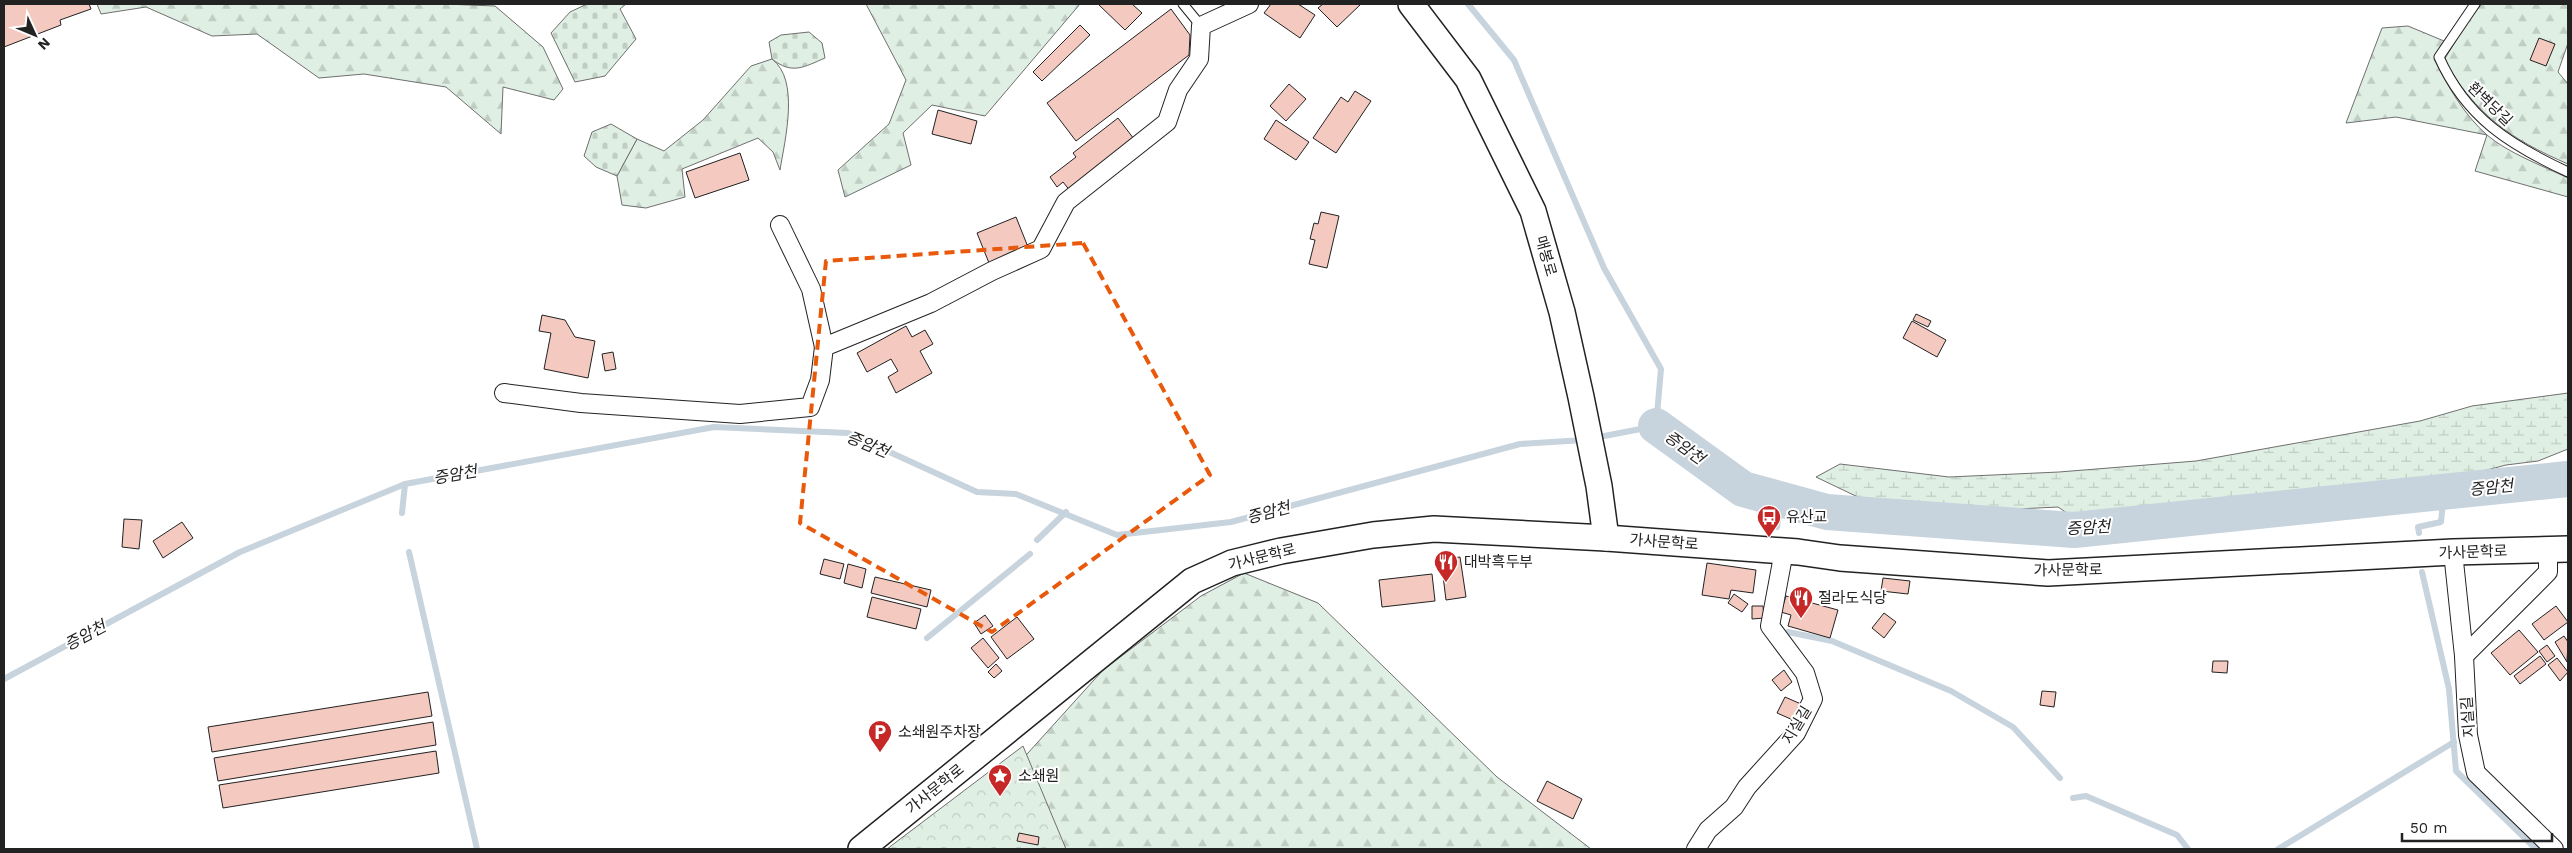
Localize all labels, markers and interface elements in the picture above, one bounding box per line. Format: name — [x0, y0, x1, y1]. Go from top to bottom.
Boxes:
north arrow — [10, 10, 60, 60]
text: N — [35, 35, 54, 53]
street label: 환벽당길 — [2464, 78, 2516, 130]
street label: 매봉로 — [1532, 234, 1560, 278]
water label: 증암천 — [844, 427, 894, 462]
water label: 증암천 — [1661, 427, 1710, 469]
water label: 증암천 — [432, 461, 481, 488]
water label: 증암천 — [2468, 476, 2516, 499]
water label: 증암천 — [1244, 497, 1294, 527]
bus stop icon: 유산교 — [1756, 504, 1782, 538]
place label: 유산교 — [1786, 508, 1827, 526]
water label: 증암천 — [2065, 517, 2113, 538]
street label: 가사문학로 — [1629, 531, 1699, 553]
street label: 가사문학로 — [1226, 540, 1298, 574]
street label: 가사문학로 — [2438, 542, 2508, 562]
restaurant icon: 대박흑두부 — [1433, 549, 1459, 583]
place label: 대박흑두부 — [1464, 553, 1533, 571]
street label: 가사문학로 — [2033, 560, 2103, 580]
restaurant icon: 절라도식당 — [1788, 585, 1814, 619]
place label: 절라도식당 — [1818, 589, 1887, 607]
water label: 증암천 — [61, 616, 111, 654]
street label: 지실길 — [2458, 696, 2478, 738]
street label: 지실길 — [1779, 703, 1815, 747]
parking icon: 소쇄원주차장 — [867, 719, 893, 753]
place label: 소쇄원주차장 — [898, 723, 981, 741]
street label: 가사문학로 — [903, 760, 967, 818]
place icon: 소쇄원 — [987, 763, 1013, 797]
place label: 소쇄원 — [1018, 767, 1059, 785]
scale bar — [2402, 810, 2552, 842]
text: 50 m — [2410, 819, 2447, 837]

